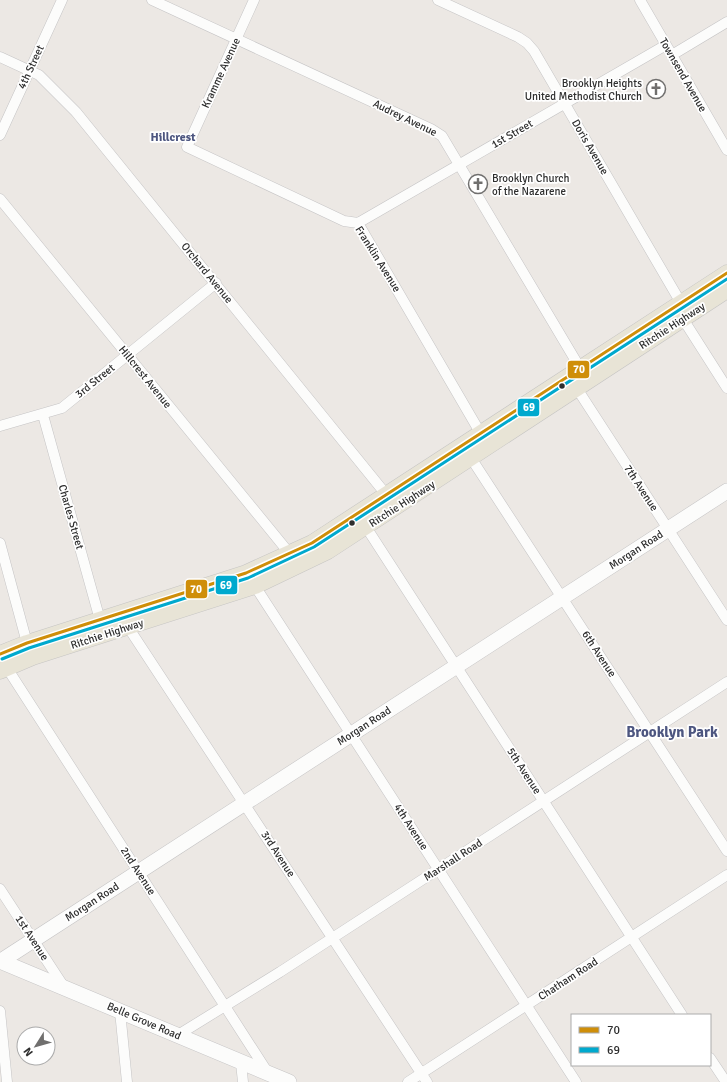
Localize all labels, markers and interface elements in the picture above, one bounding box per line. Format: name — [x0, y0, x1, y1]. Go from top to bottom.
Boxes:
street label: Kramme Avenue — [199, 36, 243, 110]
street label: Townsend Avenue — [657, 36, 709, 114]
street label: 4th Street — [15, 43, 47, 91]
place label: Brooklyn Heights United Methodist Church — [525, 77, 642, 103]
church icon: Brooklyn Heights United Methodist Church — [645, 78, 667, 100]
street label: Audrey Avenue — [371, 97, 439, 139]
street label: 1st Street — [489, 117, 535, 151]
street label: Doris Avenue — [569, 117, 611, 177]
district label: Hillcrest — [150, 130, 196, 145]
place label: Brooklyn Church of the Nazarene — [492, 172, 569, 198]
church icon: Brooklyn Church of the Nazarene — [467, 173, 489, 195]
street label: Franklin Avenue — [353, 224, 403, 294]
street label: Orchard Avenue — [179, 240, 235, 306]
street label: Ritchie Highway — [637, 299, 708, 352]
street label: Hillcrest Avenue — [116, 343, 174, 411]
line badge: 70 — [567, 360, 590, 379]
street label: 3rd Street — [73, 361, 117, 401]
text: 70 — [573, 363, 585, 376]
unlabelled marker — [557, 381, 567, 391]
line badge: 69 — [517, 398, 540, 417]
text: 69 — [523, 401, 535, 414]
street label: 7th Avenue — [621, 462, 661, 514]
street label: Ritchie Highway — [367, 477, 438, 530]
street label: Charles Street — [56, 483, 86, 551]
unlabelled marker — [347, 518, 357, 528]
street label: Morgan Road — [607, 528, 666, 572]
line badge: 69 — [215, 575, 238, 595]
line badge: 70 — [185, 579, 208, 599]
text: 69 — [220, 579, 232, 592]
text: 70 — [190, 583, 202, 596]
street label: Ritchie Highway — [69, 616, 146, 652]
street label: 6th Avenue — [579, 628, 619, 680]
street label: Morgan Road — [335, 704, 394, 748]
district label: Brooklyn Park — [626, 723, 718, 741]
street label: 5th Avenue — [504, 745, 544, 797]
street label: 4th Avenue — [391, 801, 431, 853]
street label: 3rd Avenue — [258, 828, 298, 880]
street label: Marshall Road — [421, 836, 485, 884]
street label: 2nd Avenue — [118, 845, 158, 897]
street label: Morgan Road — [63, 880, 122, 924]
street label: 1st Avenue — [13, 913, 51, 963]
street label: Chatham Road — [536, 955, 600, 1003]
street label: Belle Grove Road — [105, 1000, 183, 1043]
legend — [571, 1014, 711, 1066]
text: 70 — [607, 1023, 620, 1038]
north arrow — [16, 1026, 56, 1066]
text: 69 — [607, 1043, 620, 1058]
text: N — [21, 1045, 36, 1059]

